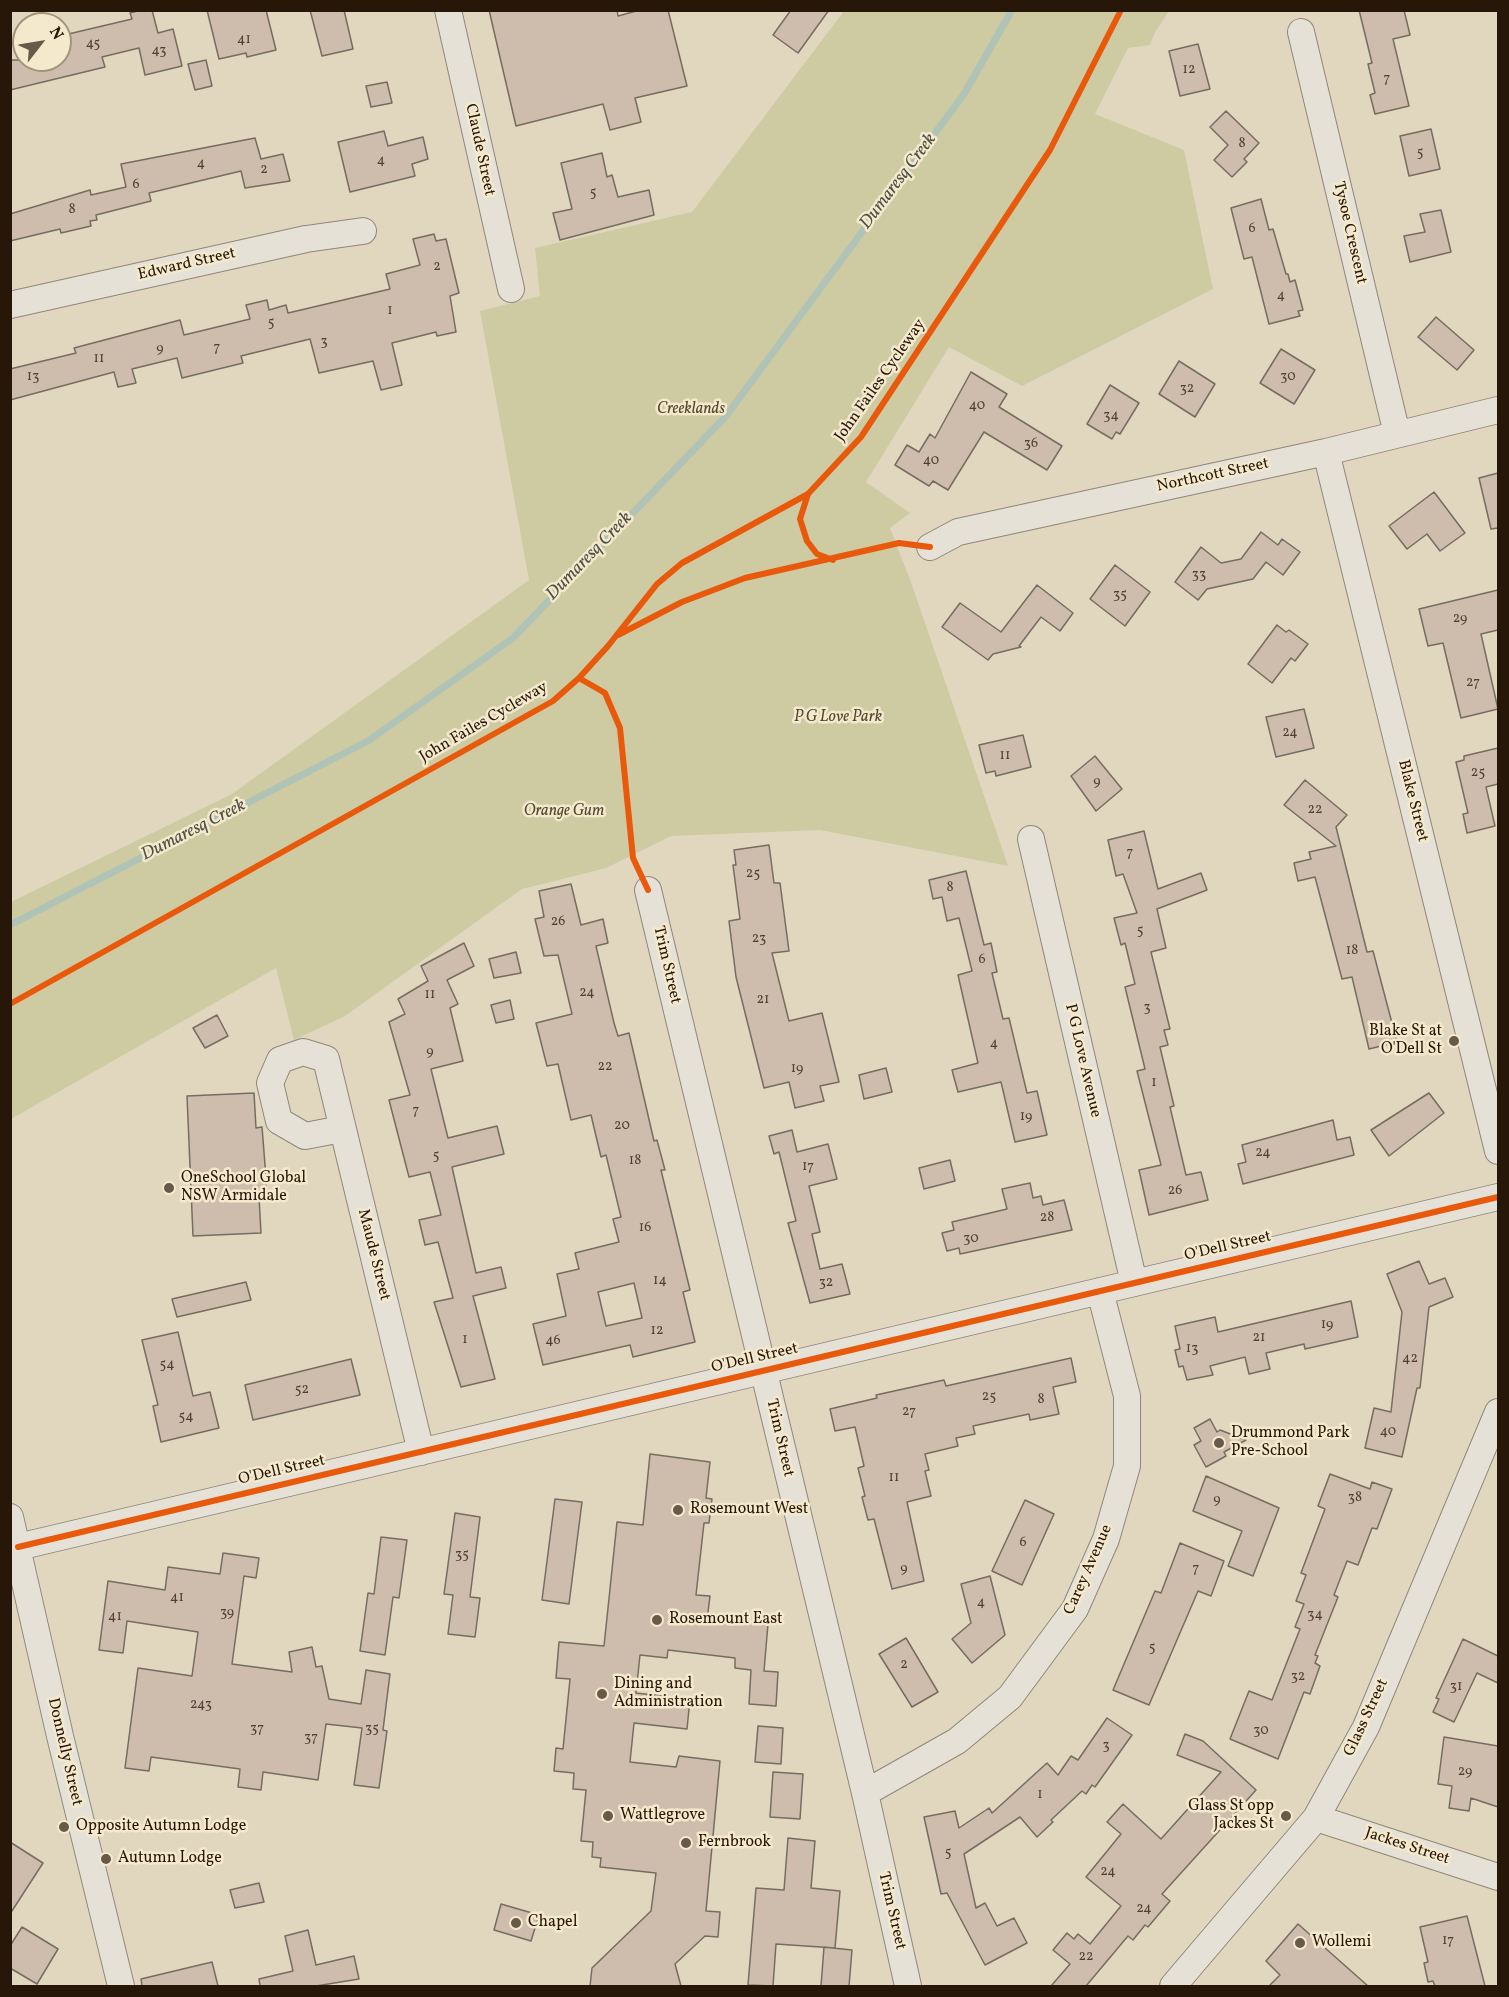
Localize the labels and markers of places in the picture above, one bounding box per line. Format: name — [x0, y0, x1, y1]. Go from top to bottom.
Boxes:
place label: Blake St at O'Dell St — [1369, 1022, 1442, 1060]
marker: Blake St at O'Dell St — [1447, 1034, 1461, 1048]
place label: OneSchool Global NSW Armidale — [181, 1169, 306, 1207]
marker: OneSchool Global NSW Armidale — [162, 1181, 176, 1195]
place label: Drummond Park Pre-School — [1231, 1424, 1350, 1462]
marker: Drummond Park Pre-School — [1212, 1436, 1226, 1450]
place label: Rosemount West — [690, 1500, 808, 1520]
marker: Rosemount West — [671, 1503, 685, 1517]
place label: Rosemount East — [669, 1610, 783, 1630]
marker: Rosemount East — [650, 1613, 664, 1627]
place label: Dining and Administration — [614, 1675, 723, 1713]
marker: Dining and Administration — [595, 1687, 609, 1701]
place label: Glass St opp Jackes St — [1188, 1797, 1274, 1835]
place label: Wattlegrove — [620, 1806, 705, 1826]
marker: Wattlegrove — [601, 1809, 615, 1823]
marker: Glass St opp Jackes St — [1279, 1809, 1293, 1823]
place label: Opposite Autumn Lodge — [76, 1817, 246, 1837]
marker: Opposite Autumn Lodge — [57, 1820, 71, 1834]
place label: Fernbrook — [698, 1833, 771, 1853]
marker: Fernbrook — [679, 1836, 693, 1850]
place label: Autumn Lodge — [118, 1849, 222, 1869]
marker: Autumn Lodge — [99, 1852, 113, 1866]
place label: Chapel — [528, 1913, 577, 1933]
marker: Chapel — [509, 1916, 523, 1930]
place label: Wollemi — [1312, 1933, 1371, 1953]
marker: Wollemi — [1293, 1936, 1307, 1950]

